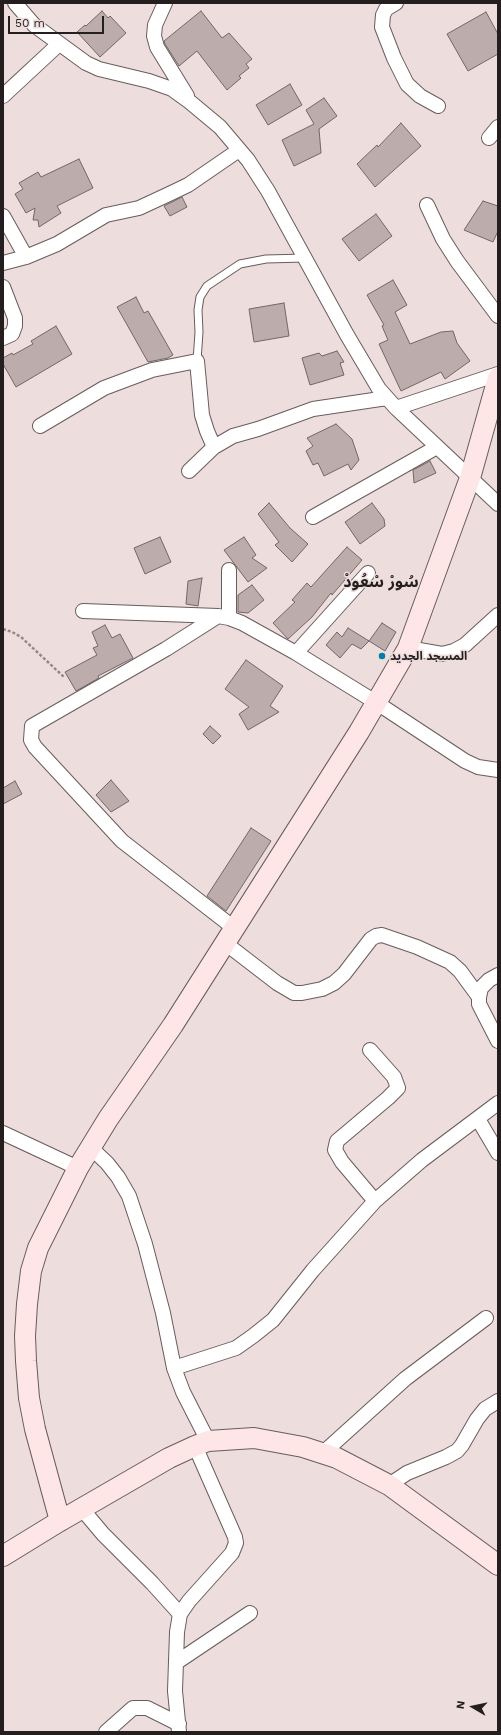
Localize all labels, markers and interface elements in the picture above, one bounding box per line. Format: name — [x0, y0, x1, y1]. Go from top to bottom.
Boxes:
scale bar — [10, 8, 106, 34]
text: 50 m — [15, 16, 45, 30]
district label: سُورْ سْعُودْ — [343, 572, 419, 592]
place label: المسجد الجديد — [390, 649, 467, 663]
marker: المسجد الجديد — [377, 651, 387, 661]
north arrow — [453, 1687, 493, 1727]
text: N — [454, 1700, 468, 1710]

